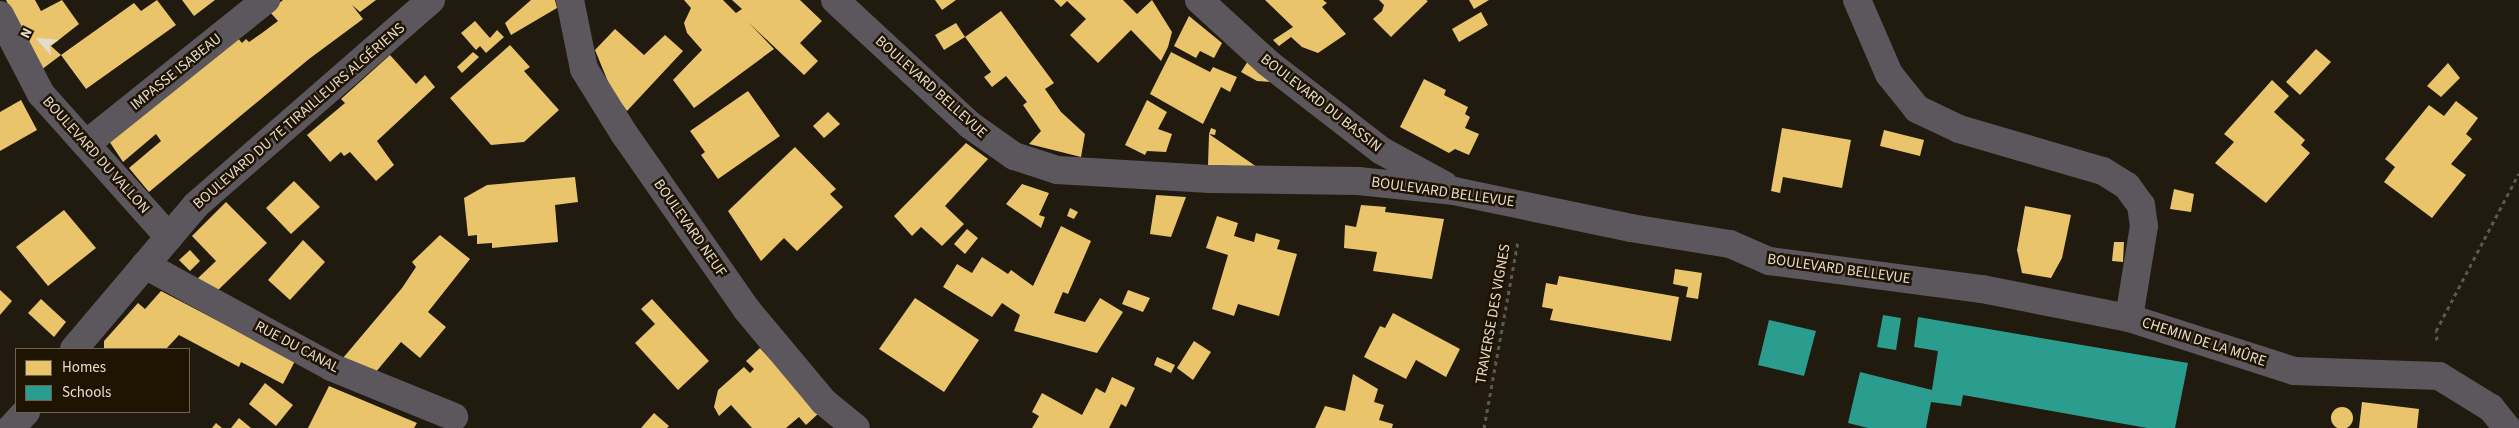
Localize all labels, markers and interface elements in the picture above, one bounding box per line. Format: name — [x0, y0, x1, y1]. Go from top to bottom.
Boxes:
north arrow — [15, 15, 65, 65]
street label: BOULEVARD DU 7E TIRAILLEURS ALGÉRIENS — [189, 19, 409, 213]
text: N — [16, 25, 38, 42]
street label: IMPASSE ISABEAU — [127, 30, 225, 114]
street label: BOULEVARD BELLEVUE — [871, 32, 991, 142]
street label: BOULEVARD DU BASSIN — [1257, 50, 1385, 156]
street label: BOULEVARD DU VALLON — [39, 93, 153, 217]
street label: BOULEVARD BELLEVUE — [1370, 173, 1516, 211]
street label: BOULEVARD NEUF — [650, 176, 730, 280]
street label: TRAVERSE DES VIGNES — [1472, 243, 1514, 385]
street label: BOULEVARD BELLEVUE — [1766, 250, 1912, 288]
street label: CHEMIN DE LA MÛRE — [2140, 313, 2268, 371]
street label: RUE DU CANAL — [252, 317, 342, 377]
legend — [15, 348, 190, 413]
text: Homes — [62, 357, 106, 378]
text: Schools — [62, 382, 111, 403]

